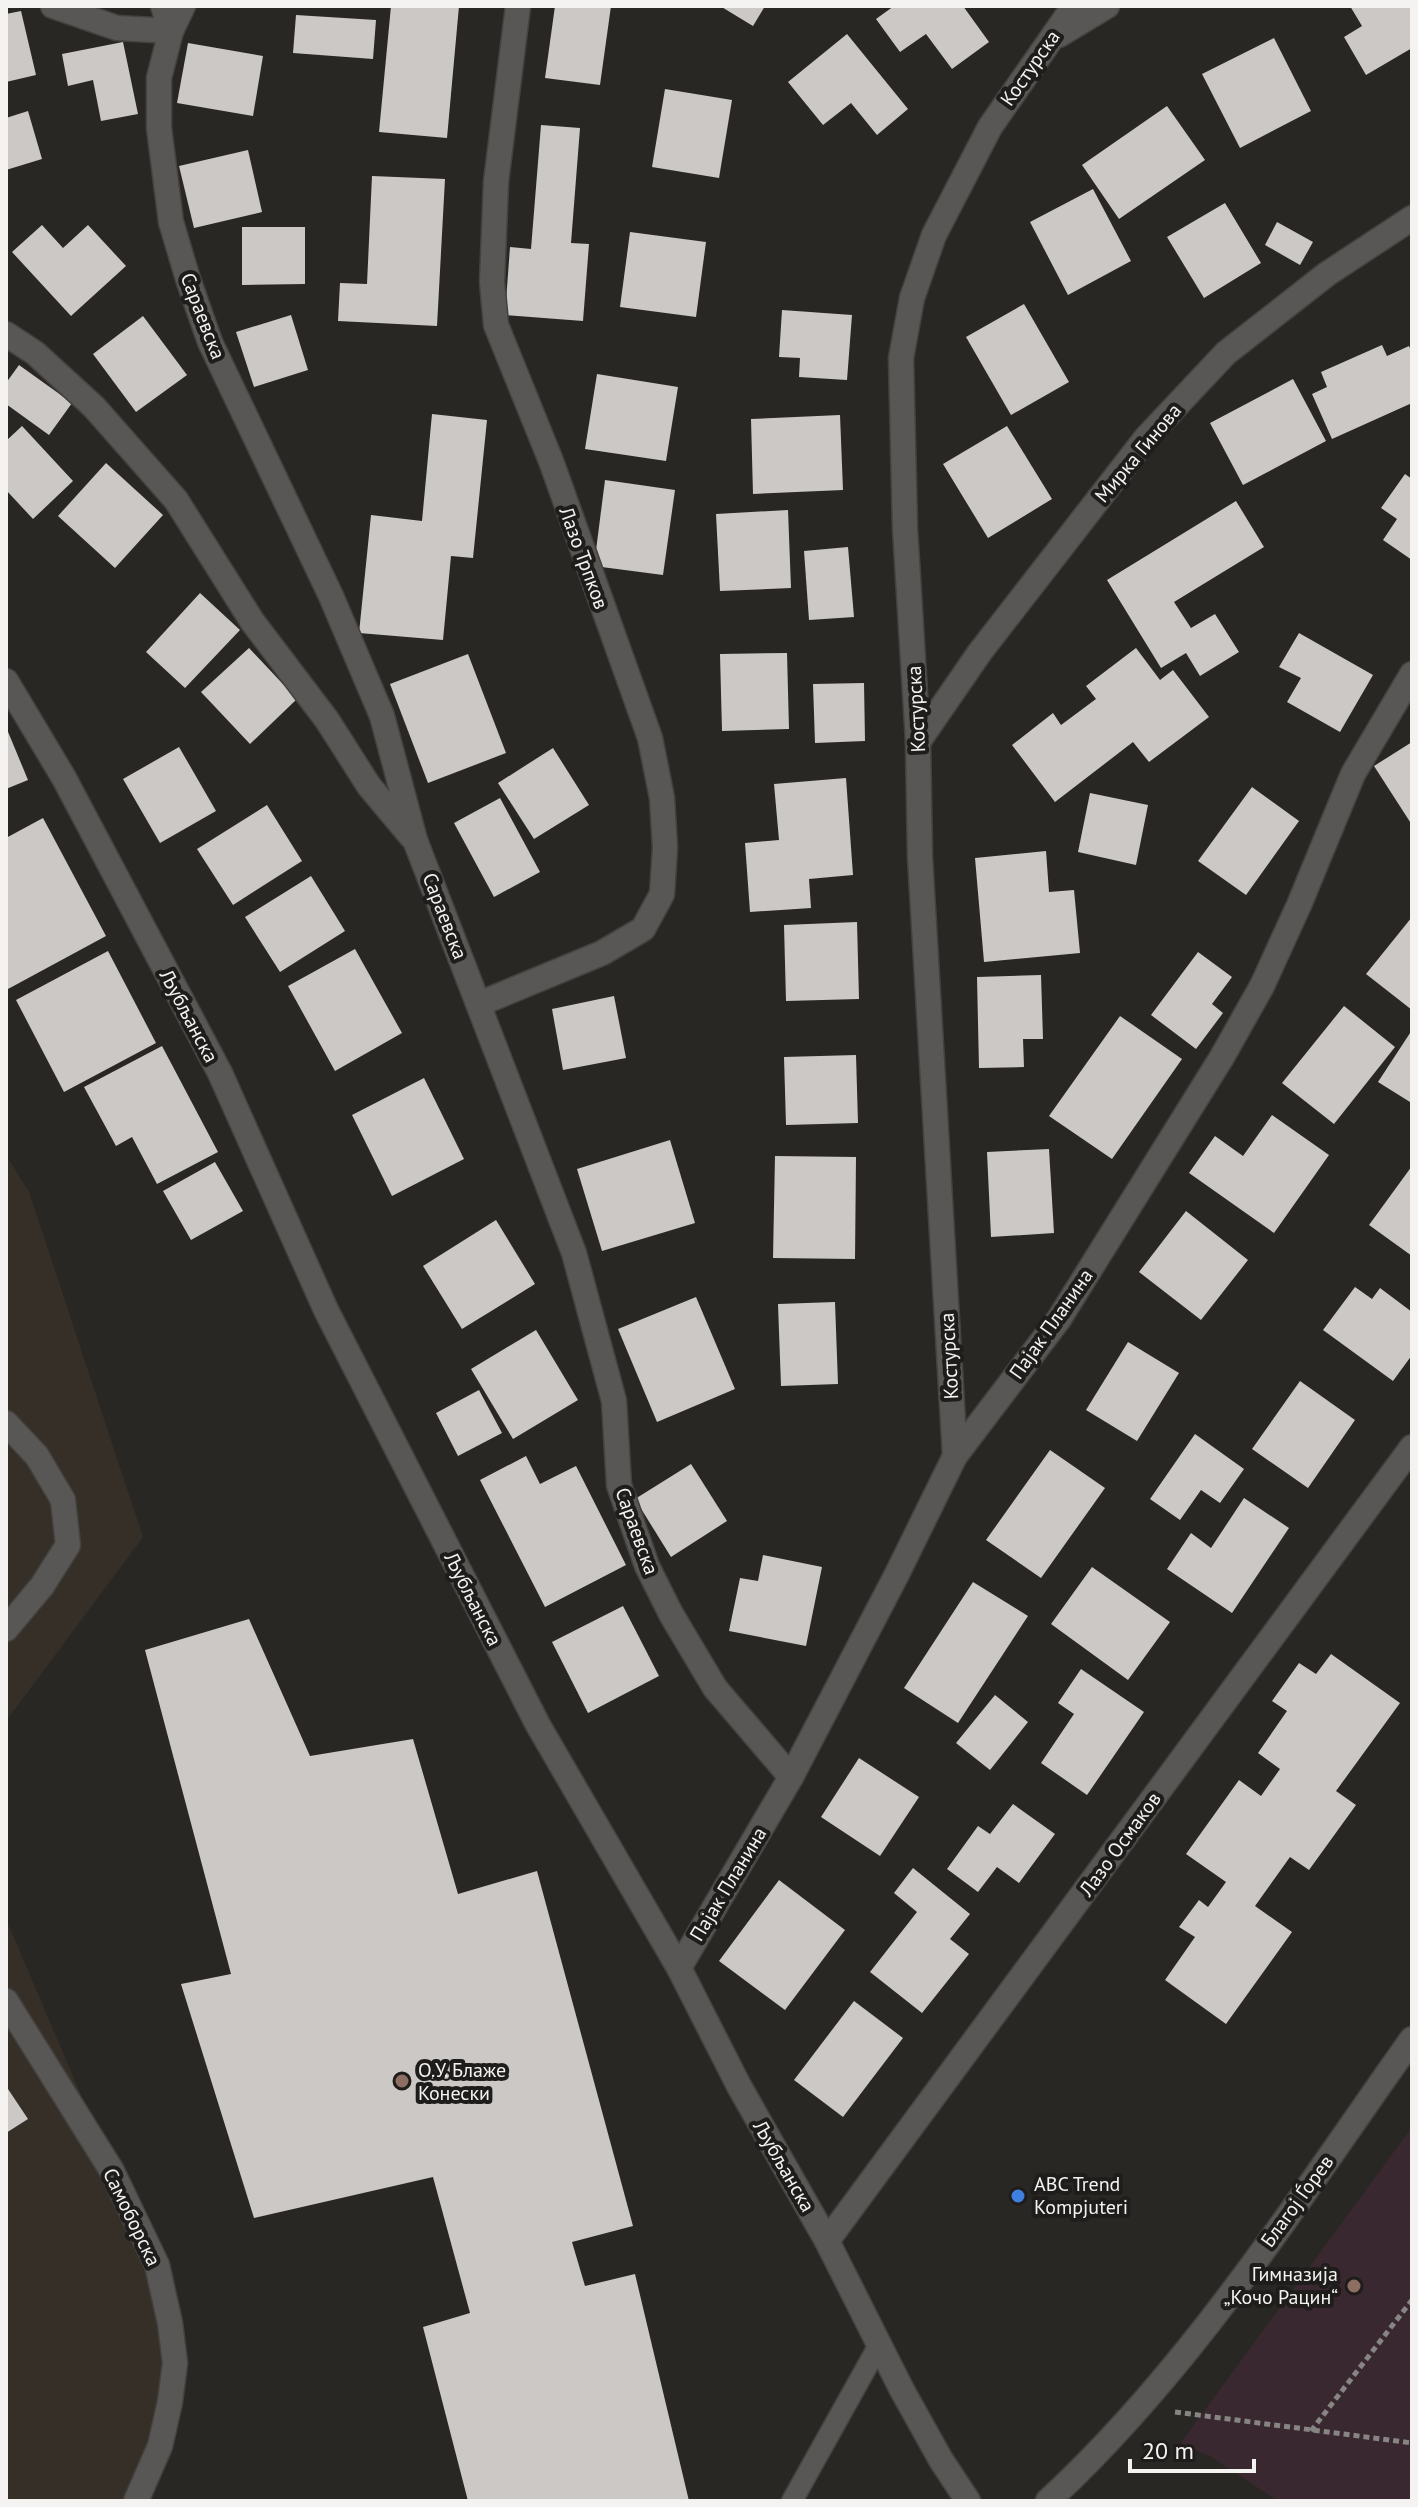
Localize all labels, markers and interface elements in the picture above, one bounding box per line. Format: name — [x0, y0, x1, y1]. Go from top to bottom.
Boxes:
street label: Костурска — [994, 25, 1066, 111]
street label: Сараевска — [175, 269, 231, 363]
street label: Мирка Гинова — [1089, 398, 1187, 508]
street label: Лазо Трпков — [553, 502, 615, 613]
street label: Костурска — [901, 665, 931, 753]
street label: Сараевска — [417, 869, 473, 963]
street label: Љубљанска — [153, 964, 224, 1067]
street label: Пајак Планина — [1003, 1264, 1099, 1384]
street label: Костурска — [934, 1312, 964, 1400]
street label: Сараевска — [609, 1484, 665, 1578]
street label: Љубљанска — [438, 1547, 508, 1650]
street label: Лазо Осмаков — [1073, 1787, 1167, 1902]
street label: Пајак Планина — [684, 1822, 772, 1946]
place label: О.У. Блаже Конески — [418, 2057, 506, 2106]
marker: О.У. Блаже Конески — [393, 2072, 411, 2090]
street label: Љубљанска — [747, 2115, 821, 2217]
street label: Благој Ѓорев — [1255, 2150, 1339, 2252]
street label: Самоборска — [97, 2164, 167, 2270]
place label: ABC Trend Kompjuteri — [1034, 2171, 1128, 2220]
marker: ABC Trend Kompjuteri — [1009, 2187, 1027, 2205]
place label: Гимназија „Кочо Рацин“ — [1224, 2261, 1338, 2310]
marker: Гимназија „Кочо Рацин“ — [1345, 2277, 1363, 2295]
scale bar — [1130, 2423, 1254, 2473]
text: 20 m — [1142, 2435, 1194, 2466]

